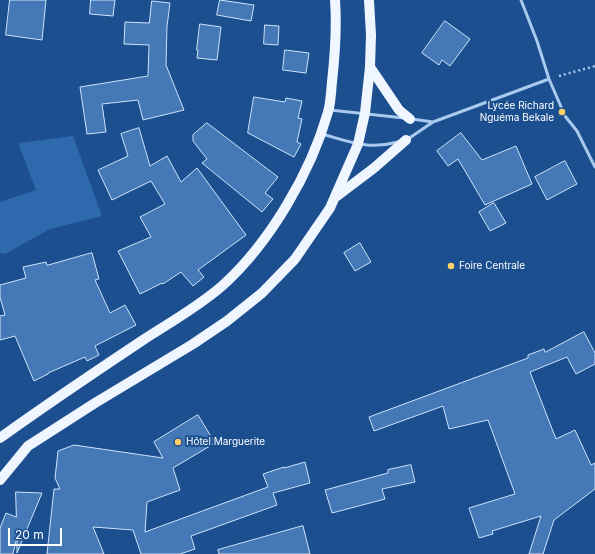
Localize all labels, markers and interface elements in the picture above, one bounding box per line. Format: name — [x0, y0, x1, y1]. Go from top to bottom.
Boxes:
place label: Lycée Richard Nguéma Bekale — [480, 100, 554, 124]
marker: Lycée Richard Nguéma Bekale — [557, 107, 567, 117]
place label: Foire Centrale — [459, 260, 525, 272]
marker: Foire Centrale — [446, 261, 456, 271]
place label: Hôtel Marguerite — [186, 436, 265, 448]
marker: Hôtel Marguerite — [173, 437, 183, 447]
scale bar — [10, 520, 64, 546]
text: 20 m — [15, 527, 44, 542]

